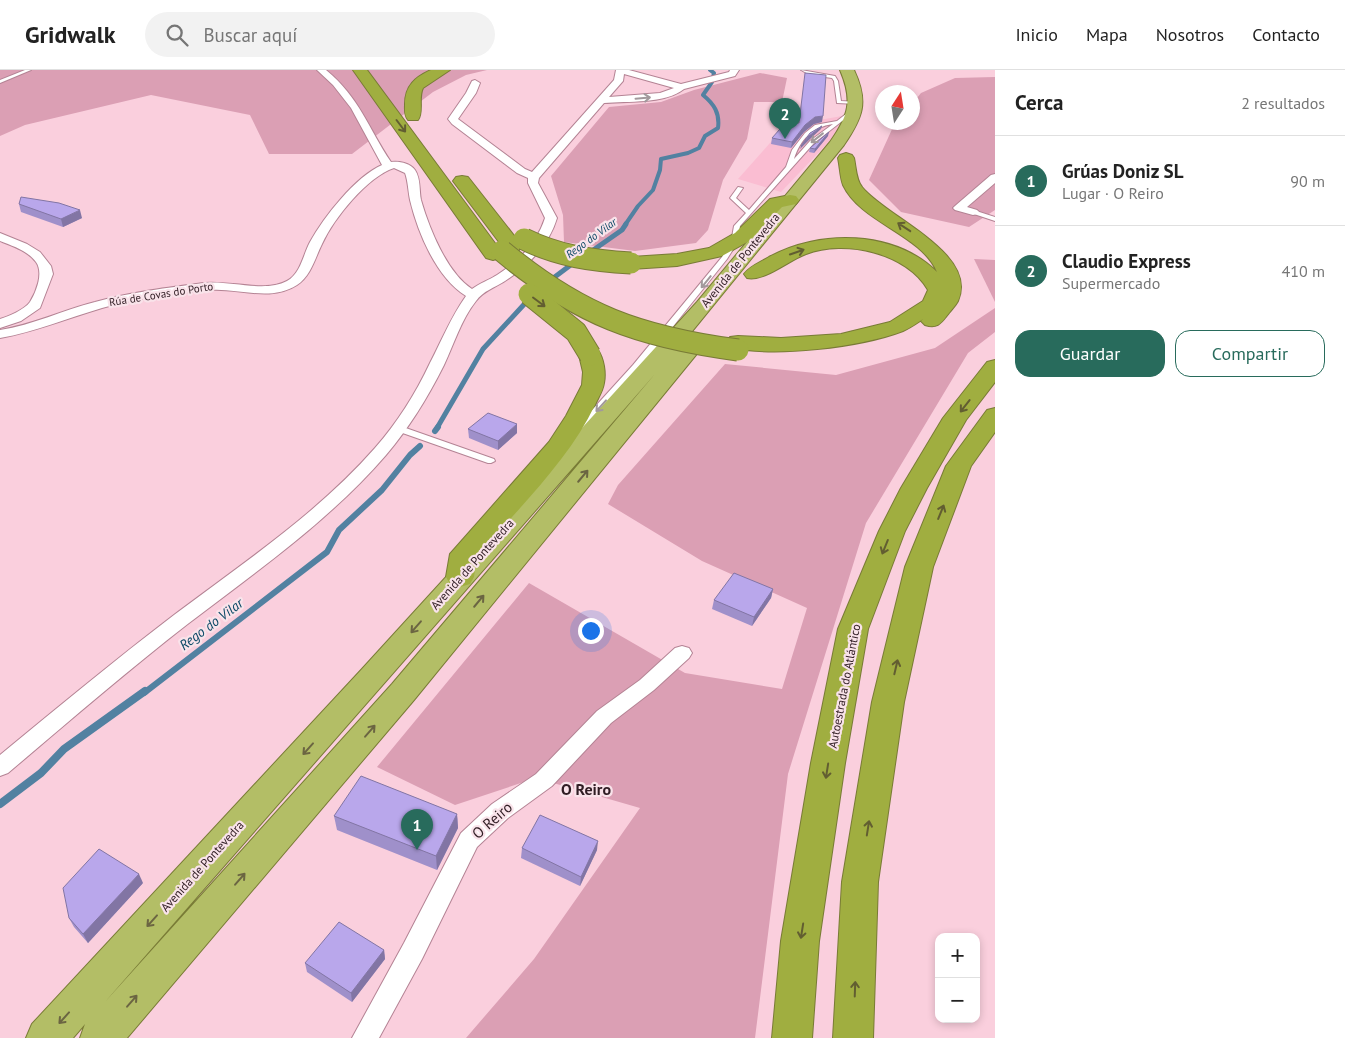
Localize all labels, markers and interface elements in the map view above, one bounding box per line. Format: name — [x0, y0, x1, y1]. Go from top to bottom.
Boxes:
search box — [145, 12, 495, 57]
text: Gridwalk — [25, 19, 115, 50]
icon: search — [163, 21, 191, 49]
text: Buscar aquí — [203, 23, 297, 47]
text: Inicio — [1015, 23, 1058, 46]
text: Mapa — [1086, 23, 1128, 46]
text: Nosotros — [1156, 23, 1224, 46]
text: Contacto — [1252, 23, 1320, 46]
north arrow — [875, 85, 920, 130]
text: Cerca — [1015, 89, 1064, 116]
one-way arrow — [634, 93, 650, 103]
text: 2 resultados — [1241, 93, 1325, 113]
pin: 2 — [769, 98, 801, 139]
one-way arrow — [395, 119, 406, 132]
one-way arrow — [810, 133, 824, 143]
text: Grúas Doniz SL — [1062, 159, 1183, 183]
text: 1 — [1026, 171, 1036, 191]
text: 90 m — [1290, 171, 1325, 191]
text: Lugar · O Reiro — [1062, 183, 1164, 203]
street label: Avenida de Pontevedra — [697, 210, 783, 310]
water label: Rego do Vilar — [563, 214, 620, 261]
one-way arrow — [897, 222, 911, 232]
one-way arrow — [788, 247, 804, 256]
text: Claudio Express — [1062, 249, 1191, 273]
text: 2 — [1026, 261, 1036, 281]
text: 410 m — [1282, 261, 1325, 281]
text: Supermercado — [1062, 273, 1160, 293]
one-way arrow — [701, 275, 712, 288]
street label: Rúa de Covas do Porto — [108, 279, 214, 309]
one-way arrow — [532, 296, 545, 307]
button: Guardar — [1015, 330, 1165, 377]
button: Compartir — [1175, 330, 1325, 377]
one-way arrow — [960, 399, 970, 413]
one-way arrow — [595, 400, 607, 413]
one-way arrow — [578, 470, 589, 483]
one-way arrow — [937, 505, 946, 520]
street label: Avenida de Pontevedra — [427, 516, 517, 612]
one-way arrow — [880, 539, 890, 554]
water label: Rego do Vilar — [175, 593, 248, 654]
one-way arrow — [474, 595, 485, 608]
your location — [578, 618, 604, 644]
one-way arrow — [411, 621, 422, 634]
street label: Autoestrada do Atlántico — [825, 623, 863, 749]
one-way arrow — [892, 660, 901, 676]
one-way arrow — [364, 724, 376, 737]
one-way arrow — [302, 742, 314, 755]
one-way arrow — [822, 763, 832, 779]
district label: O Reiro — [561, 779, 611, 799]
street label: O Reiro — [468, 797, 516, 843]
pin: 1 — [401, 809, 433, 850]
street label: Avenida de Pontevedra — [157, 818, 247, 914]
one-way arrow — [864, 820, 874, 836]
one-way arrow — [234, 873, 245, 886]
one-way arrow — [146, 914, 158, 927]
one-way arrow — [797, 923, 807, 939]
map controls — [935, 933, 980, 1023]
button: + — [935, 933, 980, 978]
button: − — [935, 978, 980, 1023]
one-way arrow — [851, 982, 860, 998]
one-way arrow — [127, 995, 138, 1008]
one-way arrow — [58, 1011, 70, 1024]

